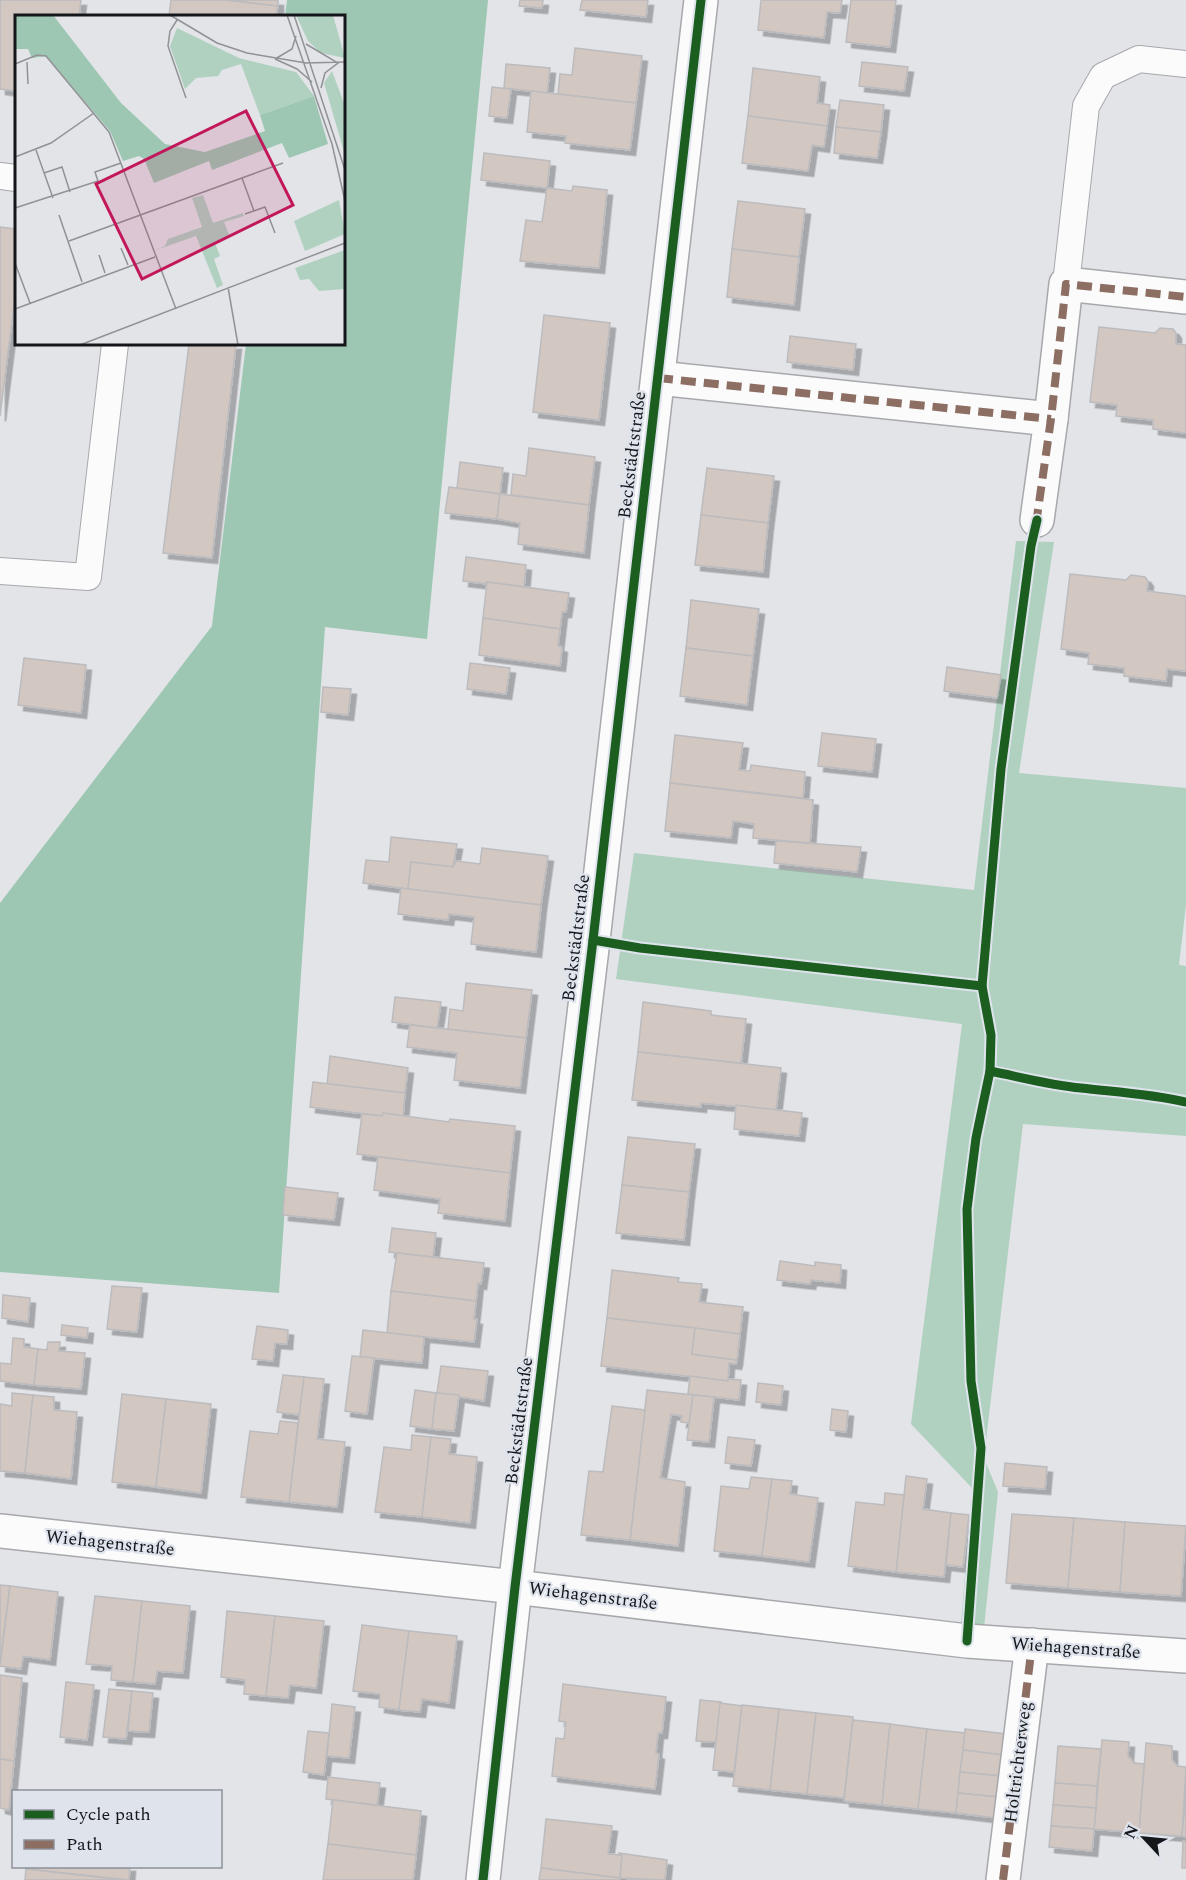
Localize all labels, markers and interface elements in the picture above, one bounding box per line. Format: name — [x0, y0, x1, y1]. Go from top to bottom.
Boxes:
inset map — [15, 15, 345, 345]
street label: Beckstädtstraße — [611, 390, 653, 520]
street label: Beckstädtstraße — [555, 873, 597, 1003]
street label: Beckstädtstraße — [498, 1356, 540, 1486]
street label: Wiehagenstraße — [44, 1523, 176, 1563]
street label: Wiehagenstraße — [527, 1575, 659, 1617]
street label: Wiehagenstraße — [1010, 1630, 1142, 1666]
street label: Holtrichterweg — [997, 1700, 1039, 1824]
legend — [12, 1790, 222, 1868]
text: Cycle path — [66, 1801, 151, 1828]
north arrow — [1114, 1808, 1174, 1868]
text: N — [1118, 1821, 1145, 1843]
text: Path — [66, 1831, 103, 1858]

